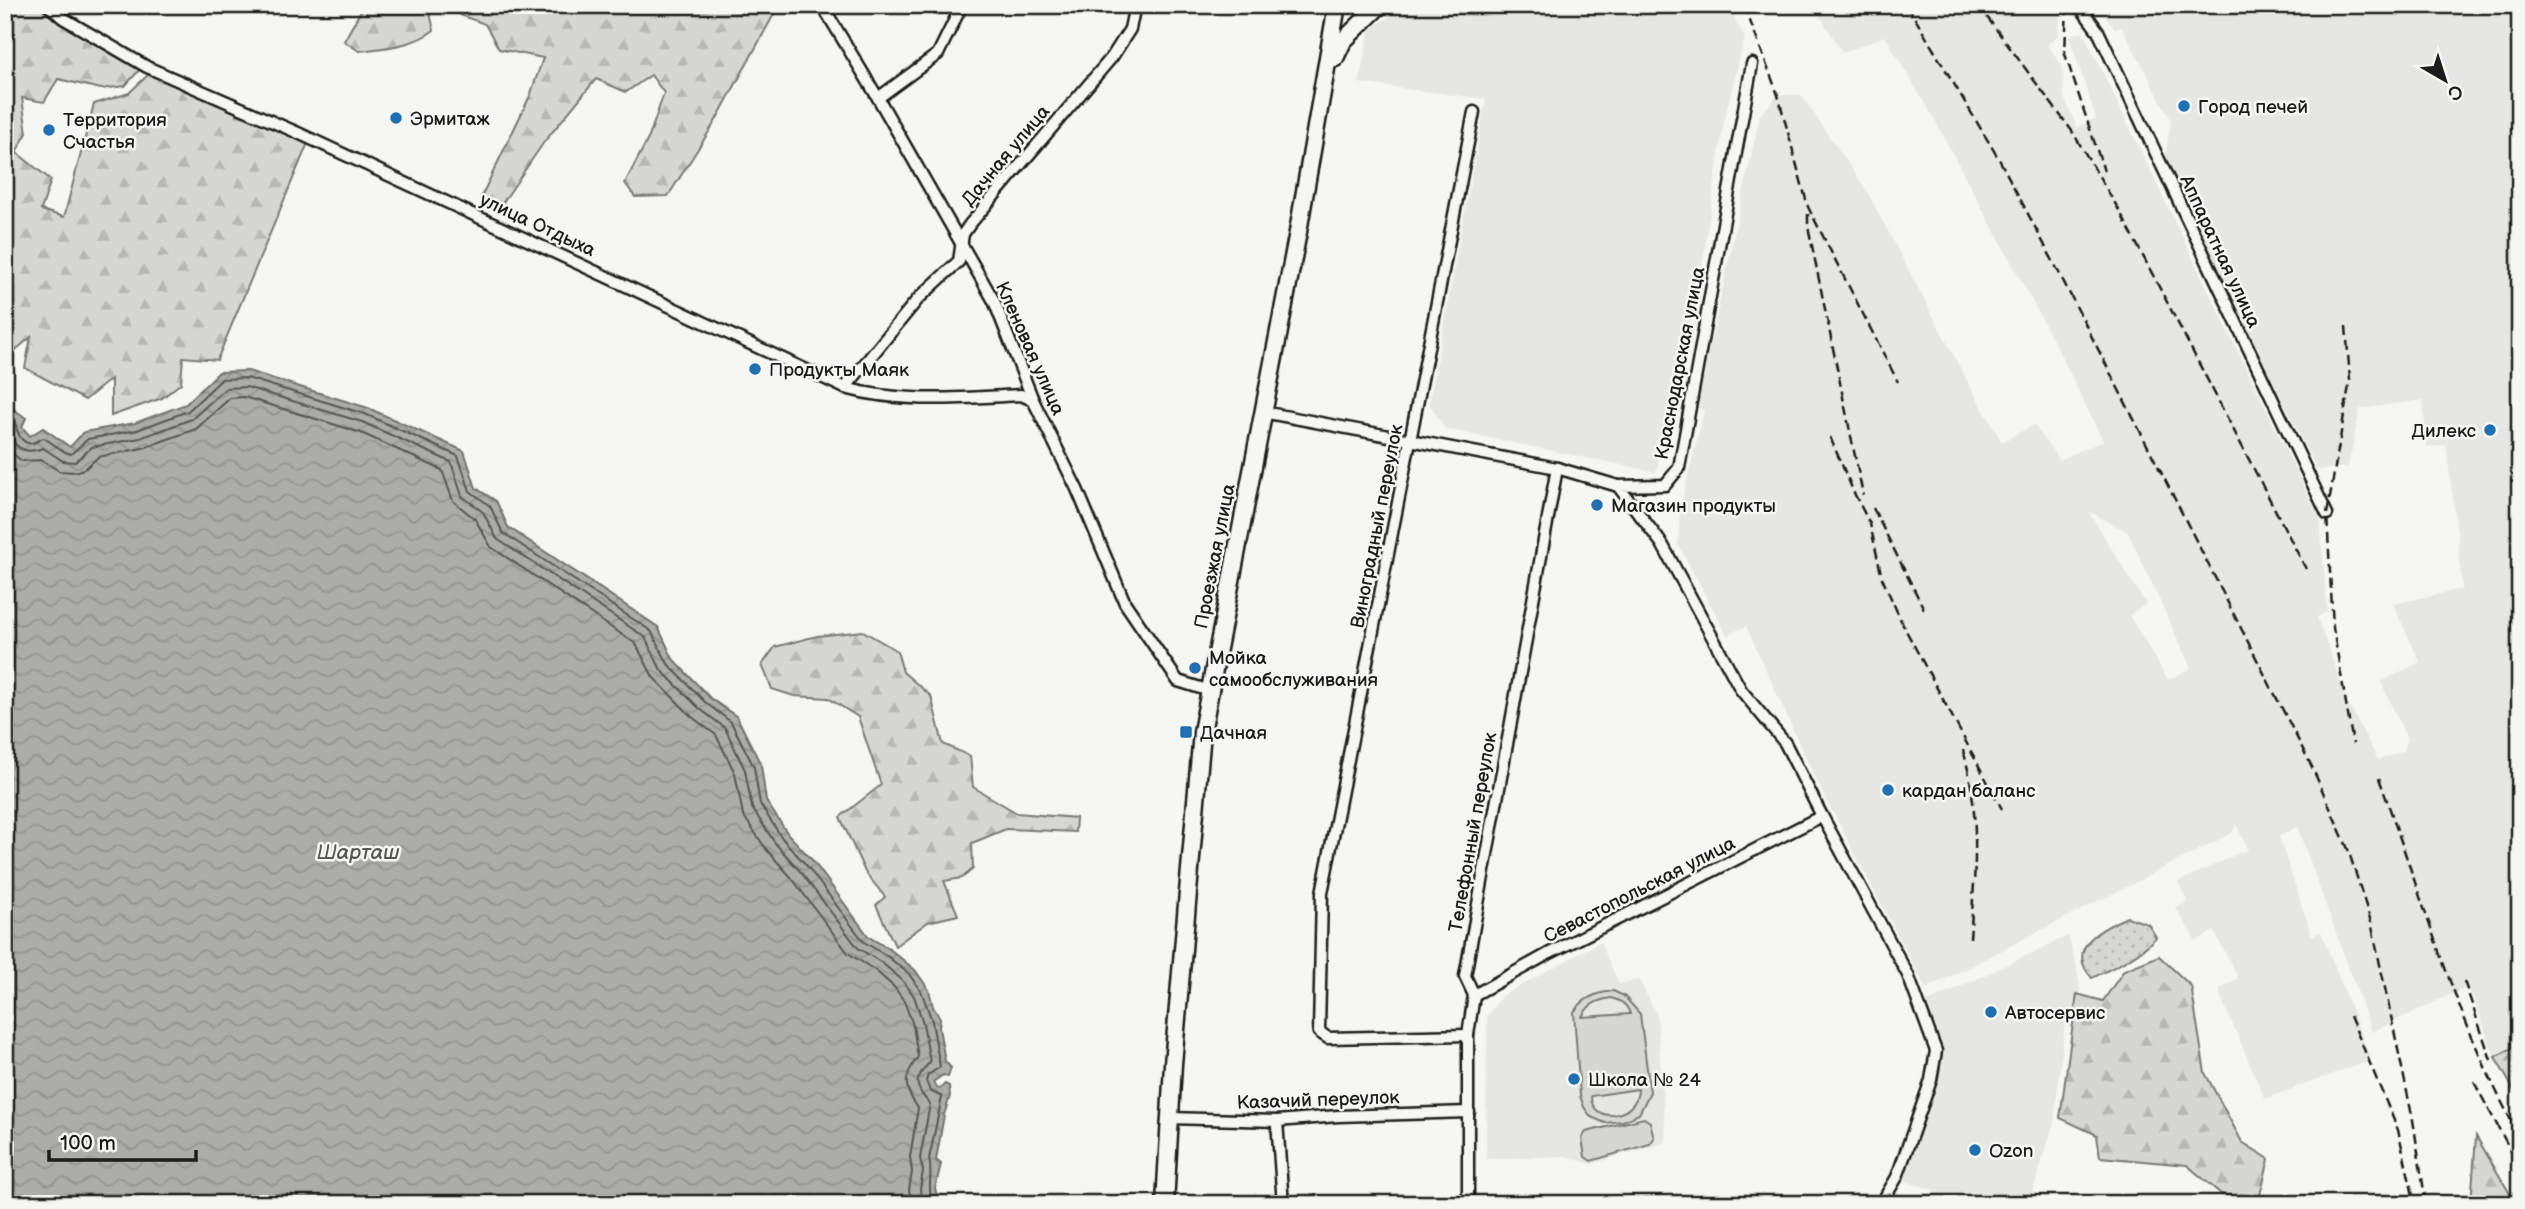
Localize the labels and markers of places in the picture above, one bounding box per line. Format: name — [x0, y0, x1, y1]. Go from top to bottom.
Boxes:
place label: Город печей — [2198, 96, 2308, 119]
marker: Город печей — [2176, 98, 2192, 114]
place label: Эрмитаж — [410, 108, 490, 131]
place label: Территория Счастья — [63, 109, 167, 154]
marker: Эрмитаж — [388, 110, 404, 126]
marker: Территория Счастья — [41, 122, 57, 138]
place label: Продукты Маяк — [769, 359, 909, 382]
marker: Продукты Маяк — [747, 361, 763, 377]
place label: Дилекс — [2411, 420, 2477, 443]
marker: Дилекс — [2482, 422, 2498, 438]
place label: Магазин продукты — [1611, 495, 1776, 518]
marker: Магазин продукты — [1589, 497, 1605, 513]
place label: Мойка самообслуживания — [1209, 647, 1378, 692]
marker: Мойка самообслуживания — [1187, 660, 1203, 676]
place label: Дачная — [1200, 722, 1267, 745]
marker: Дачная — [1178, 724, 1194, 740]
place label: кардан баланс — [1902, 780, 2036, 803]
marker: кардан баланс — [1880, 782, 1896, 798]
place label: Автосервис — [2004, 1002, 2106, 1025]
marker: Автосервис — [1983, 1004, 1999, 1020]
place label: Школа № 24 — [1588, 1069, 1701, 1092]
marker: Школа № 24 — [1566, 1071, 1582, 1087]
place label: Ozon — [1989, 1140, 2034, 1163]
marker: Ozon — [1967, 1142, 1983, 1158]

